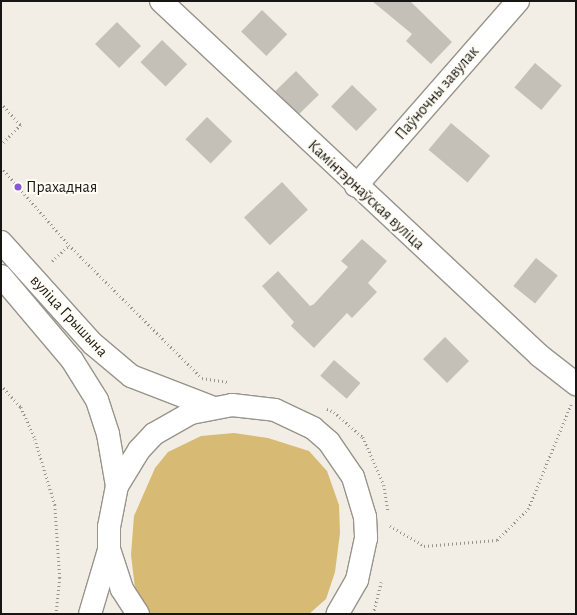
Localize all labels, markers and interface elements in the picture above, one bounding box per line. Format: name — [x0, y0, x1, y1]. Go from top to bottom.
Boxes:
street label: Паўночны завулак — [391, 42, 483, 144]
street label: Камінтэрнаўская вуліца — [304, 136, 428, 254]
place label: Прахадная — [26, 177, 97, 197]
marker: Прахадная — [13, 182, 23, 192]
street label: вуліца Грышына — [26, 271, 112, 361]

